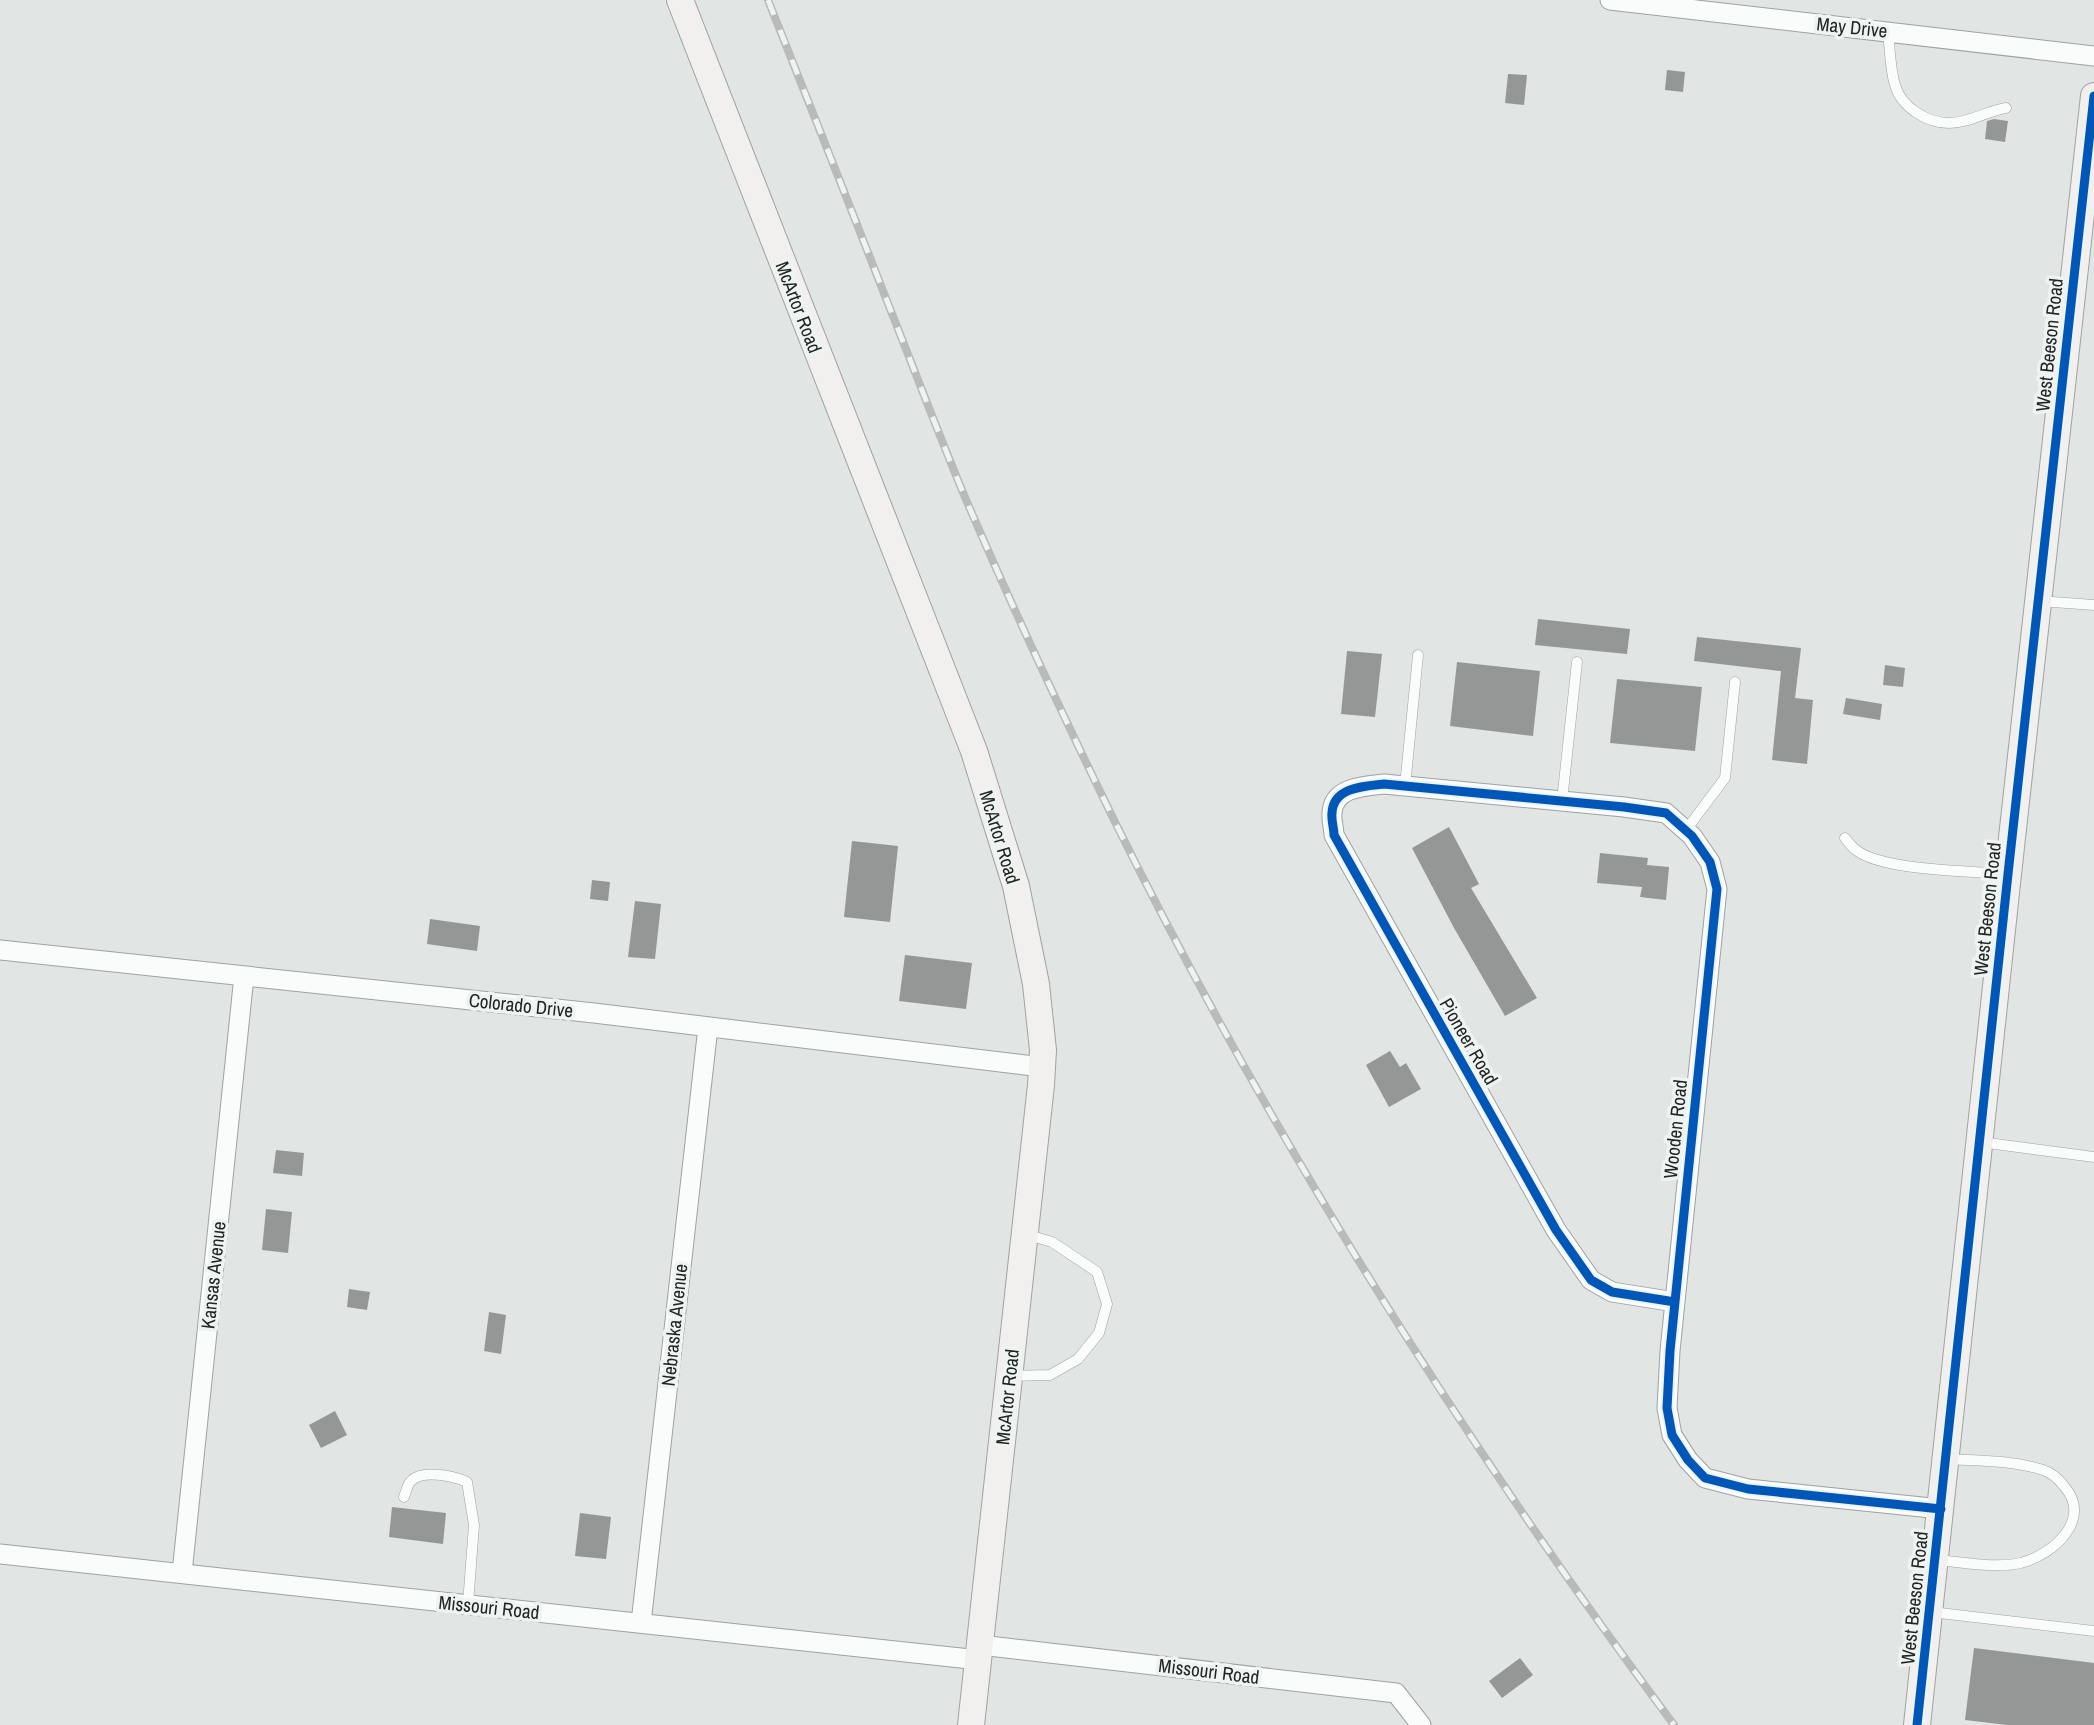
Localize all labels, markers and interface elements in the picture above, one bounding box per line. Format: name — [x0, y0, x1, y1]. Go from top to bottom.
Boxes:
street label: May Drive — [1815, 10, 1889, 44]
street label: McArtor Road — [770, 257, 828, 357]
street label: West Beeson Road — [2029, 277, 2069, 413]
street label: McArtor Road — [974, 787, 1026, 887]
street label: West Beeson Road — [1967, 841, 2007, 977]
street label: Colorado Drive — [468, 987, 574, 1023]
street label: Pioneer Road — [1434, 993, 1504, 1089]
street label: Wooden Road — [1657, 1078, 1693, 1180]
street label: Kansas Avenue — [194, 1220, 232, 1330]
street label: Nebraska Avenue — [655, 1263, 693, 1387]
street label: McArtor Road — [989, 1348, 1025, 1446]
street label: West Beeson Road — [1894, 1530, 1934, 1666]
street label: Missouri Road — [437, 1589, 541, 1625]
street label: Missouri Road — [1157, 1652, 1261, 1690]

